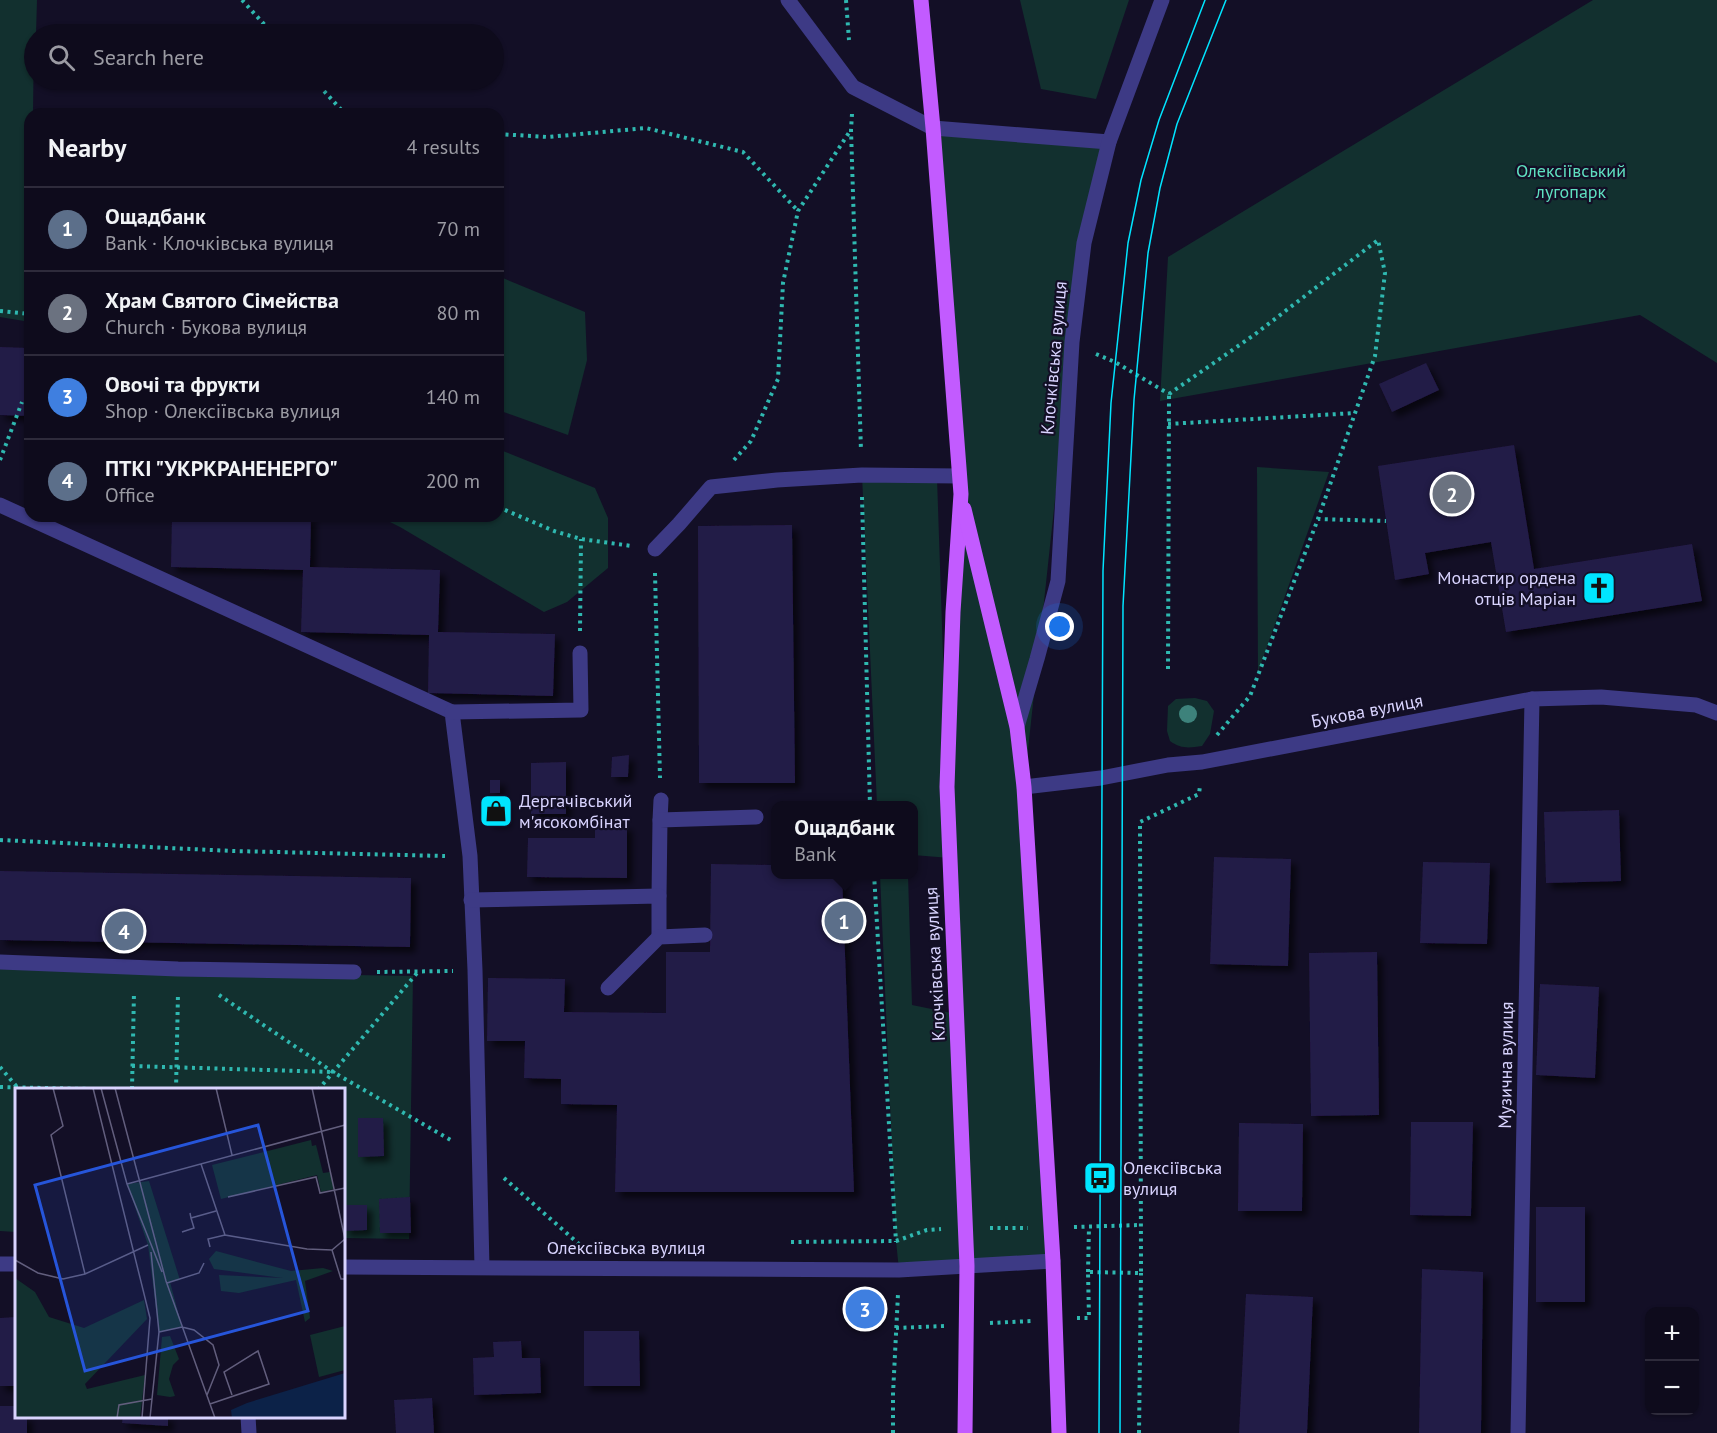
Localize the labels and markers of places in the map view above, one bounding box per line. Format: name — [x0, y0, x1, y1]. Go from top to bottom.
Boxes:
pin: 2 — [1432, 472, 1472, 516]
place label: Монастир ордена отців Маріан — [1437, 566, 1576, 610]
church icon: Монастир ордена отців Маріан — [1581, 570, 1617, 606]
place label: Дергачівський м'ясокомбінат — [519, 789, 632, 833]
shop icon: Дергачівський м'ясокомбінат — [478, 793, 514, 829]
pin: 1 — [824, 898, 864, 944]
pin: 4 — [104, 908, 144, 954]
place label: Олексіївська вулиця — [1123, 1156, 1222, 1200]
bus stop icon: Олексіївська вулиця — [1082, 1160, 1118, 1196]
pin: 3 — [846, 1286, 884, 1332]

